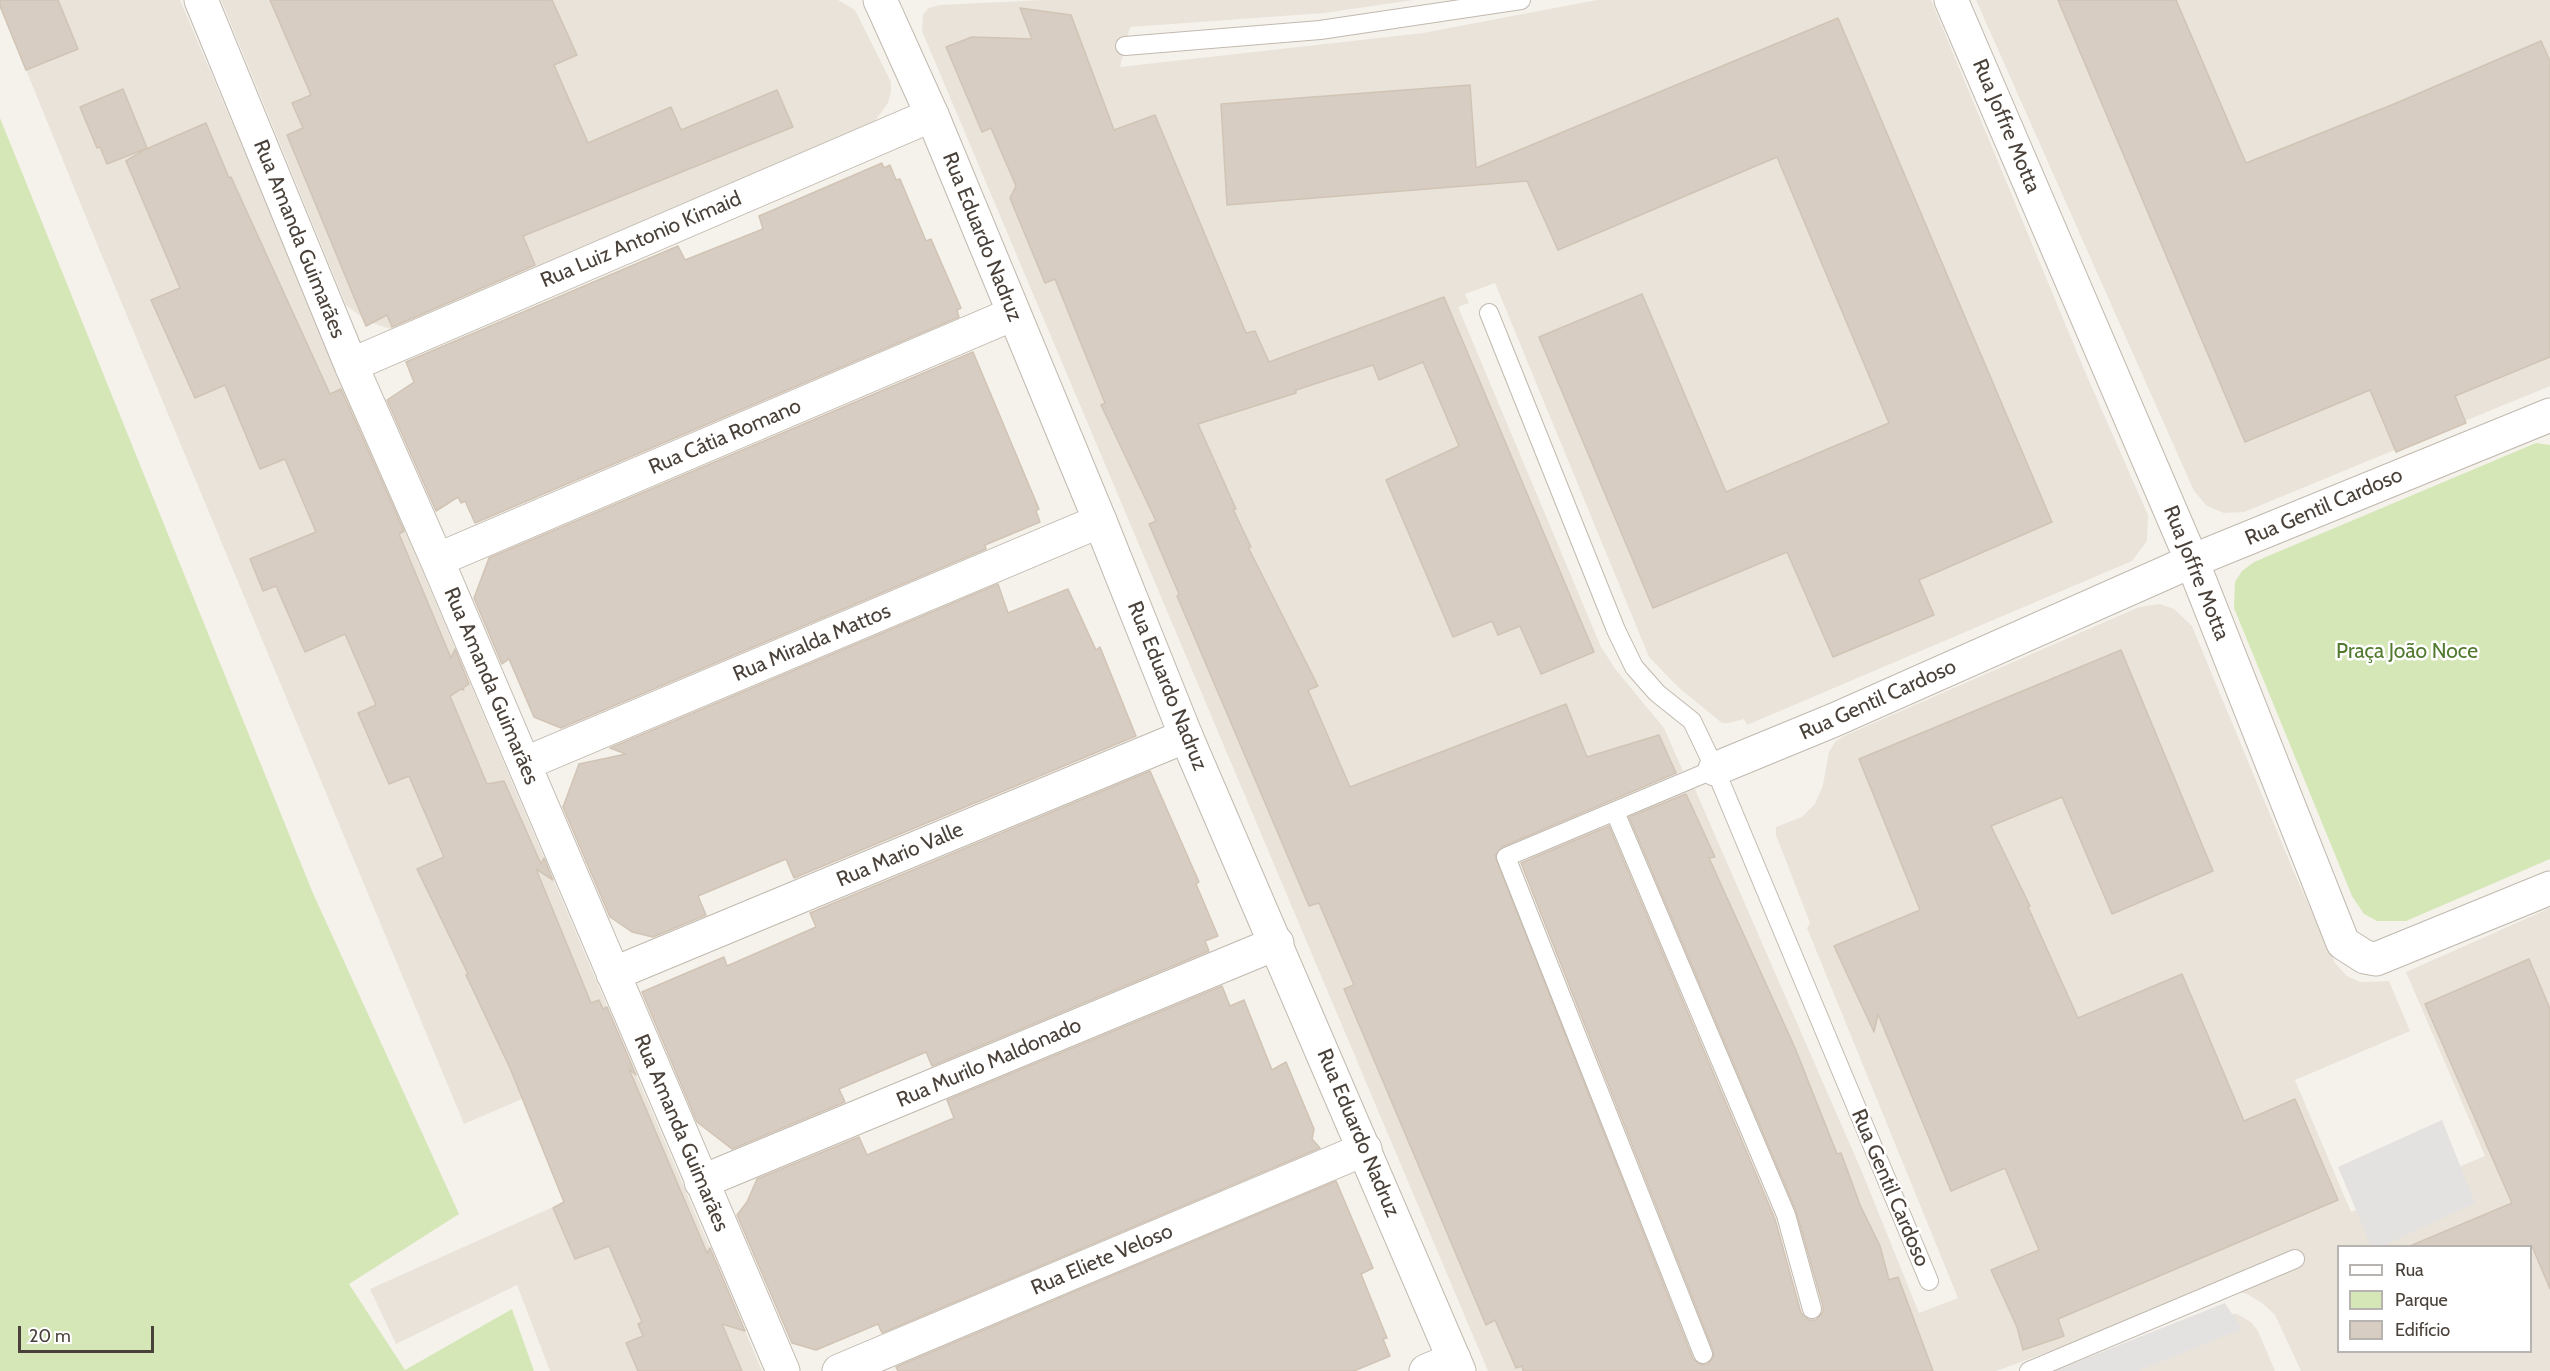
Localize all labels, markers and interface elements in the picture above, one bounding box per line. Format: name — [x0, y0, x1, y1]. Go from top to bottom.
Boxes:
street label: Rua Joffre Motta — [1966, 55, 2046, 197]
street label: Rua Amanda Guimarães — [248, 136, 350, 342]
street label: Rua Eduardo Nadruz — [937, 149, 1027, 325]
street label: Rua Luiz Antonio Kimaid — [537, 186, 745, 294]
street label: Rua Cátia Romano — [645, 394, 805, 480]
street label: Rua Gentil Cardoso — [2241, 462, 2407, 552]
street label: Rua Joffre Motta — [2158, 502, 2234, 644]
street label: Rua Amanda Guimarães — [438, 584, 544, 788]
street label: Rua Miralda Mattos — [730, 598, 894, 688]
street label: Rua Eduardo Nadruz — [1122, 598, 1212, 774]
park label: Praça João Noce — [2336, 639, 2478, 665]
street label: Rua Gentil Cardoso — [1796, 654, 1960, 746]
street label: Rua Mario Valle — [833, 817, 967, 893]
street label: Rua Murilo Maldonado — [893, 1013, 1085, 1113]
street label: Rua Amanda Guimarães — [628, 1031, 734, 1235]
street label: Rua Eduardo Nadruz — [1311, 1045, 1405, 1221]
street label: Rua Gentil Cardoso — [1845, 1105, 1935, 1271]
street label: Rua Eliete Veloso — [1027, 1219, 1177, 1301]
legend — [2337, 1245, 2532, 1353]
text: Rua — [2395, 1259, 2424, 1281]
text: Parque — [2395, 1289, 2448, 1311]
scale bar — [21, 1314, 158, 1352]
text: Edifício — [2395, 1319, 2450, 1341]
text: 20 m — [29, 1325, 71, 1347]

